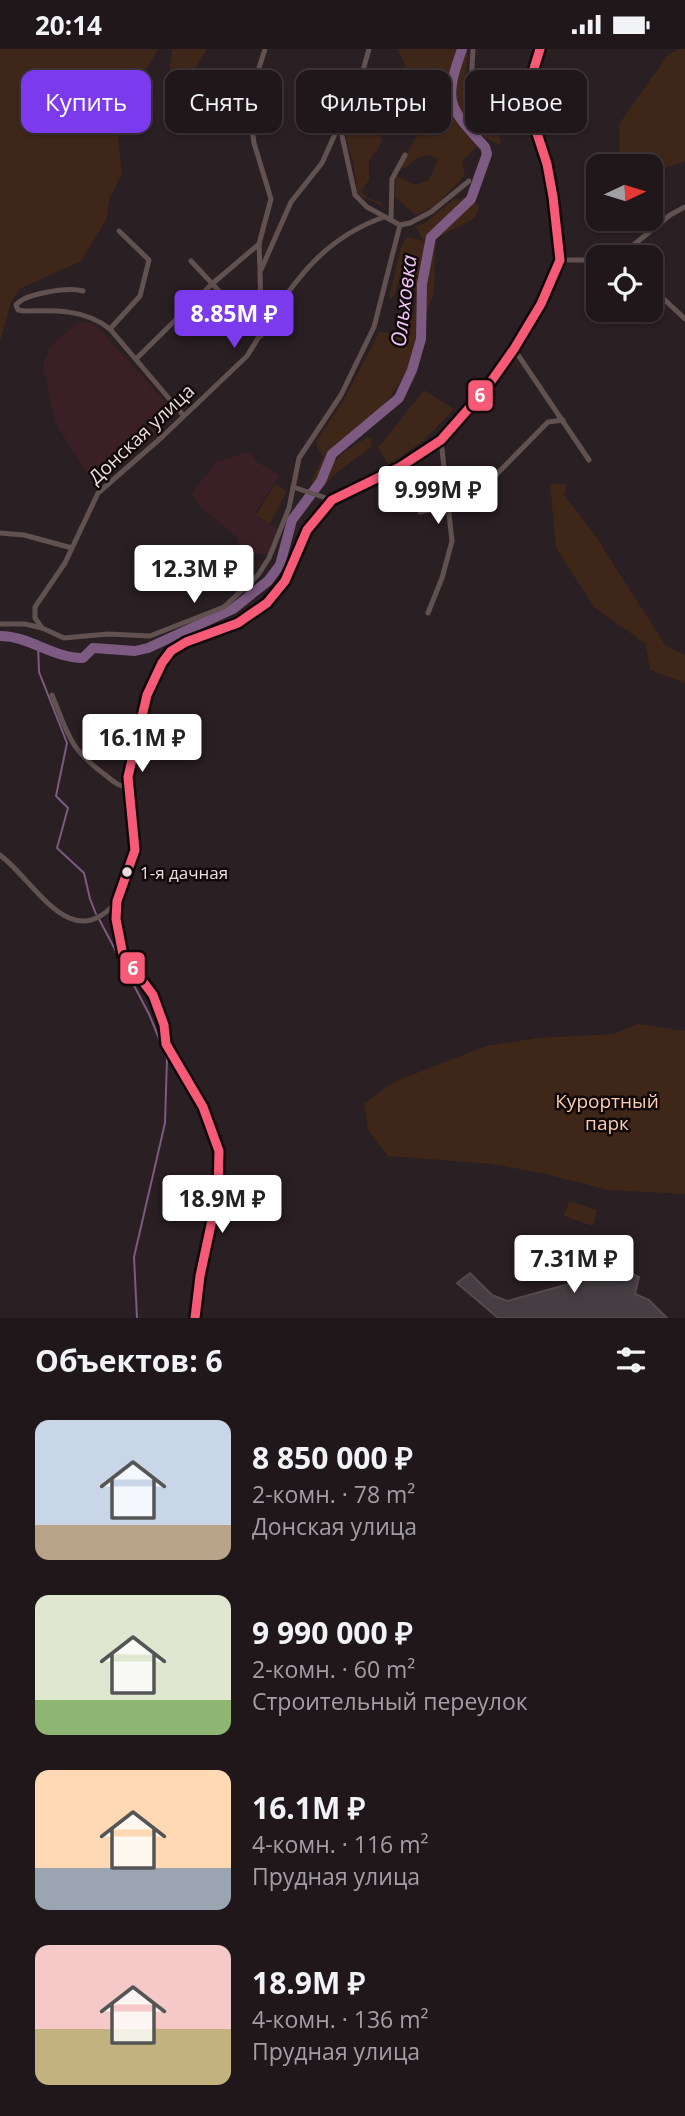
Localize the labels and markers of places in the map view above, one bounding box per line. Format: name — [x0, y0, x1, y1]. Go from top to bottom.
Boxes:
pin: 8.85M ₽ — [169, 291, 299, 350]
pin: 9.99M ₽ — [373, 467, 503, 526]
pin: 12.3M ₽ — [129, 545, 259, 605]
pin: 16.1M ₽ — [77, 715, 207, 774]
place label: 1-я дачная — [140, 861, 228, 884]
marker: 1-я дачная — [120, 865, 134, 879]
pin: 18.9M ₽ — [157, 1175, 287, 1235]
pin: 7.31M ₽ — [509, 1235, 639, 1295]

